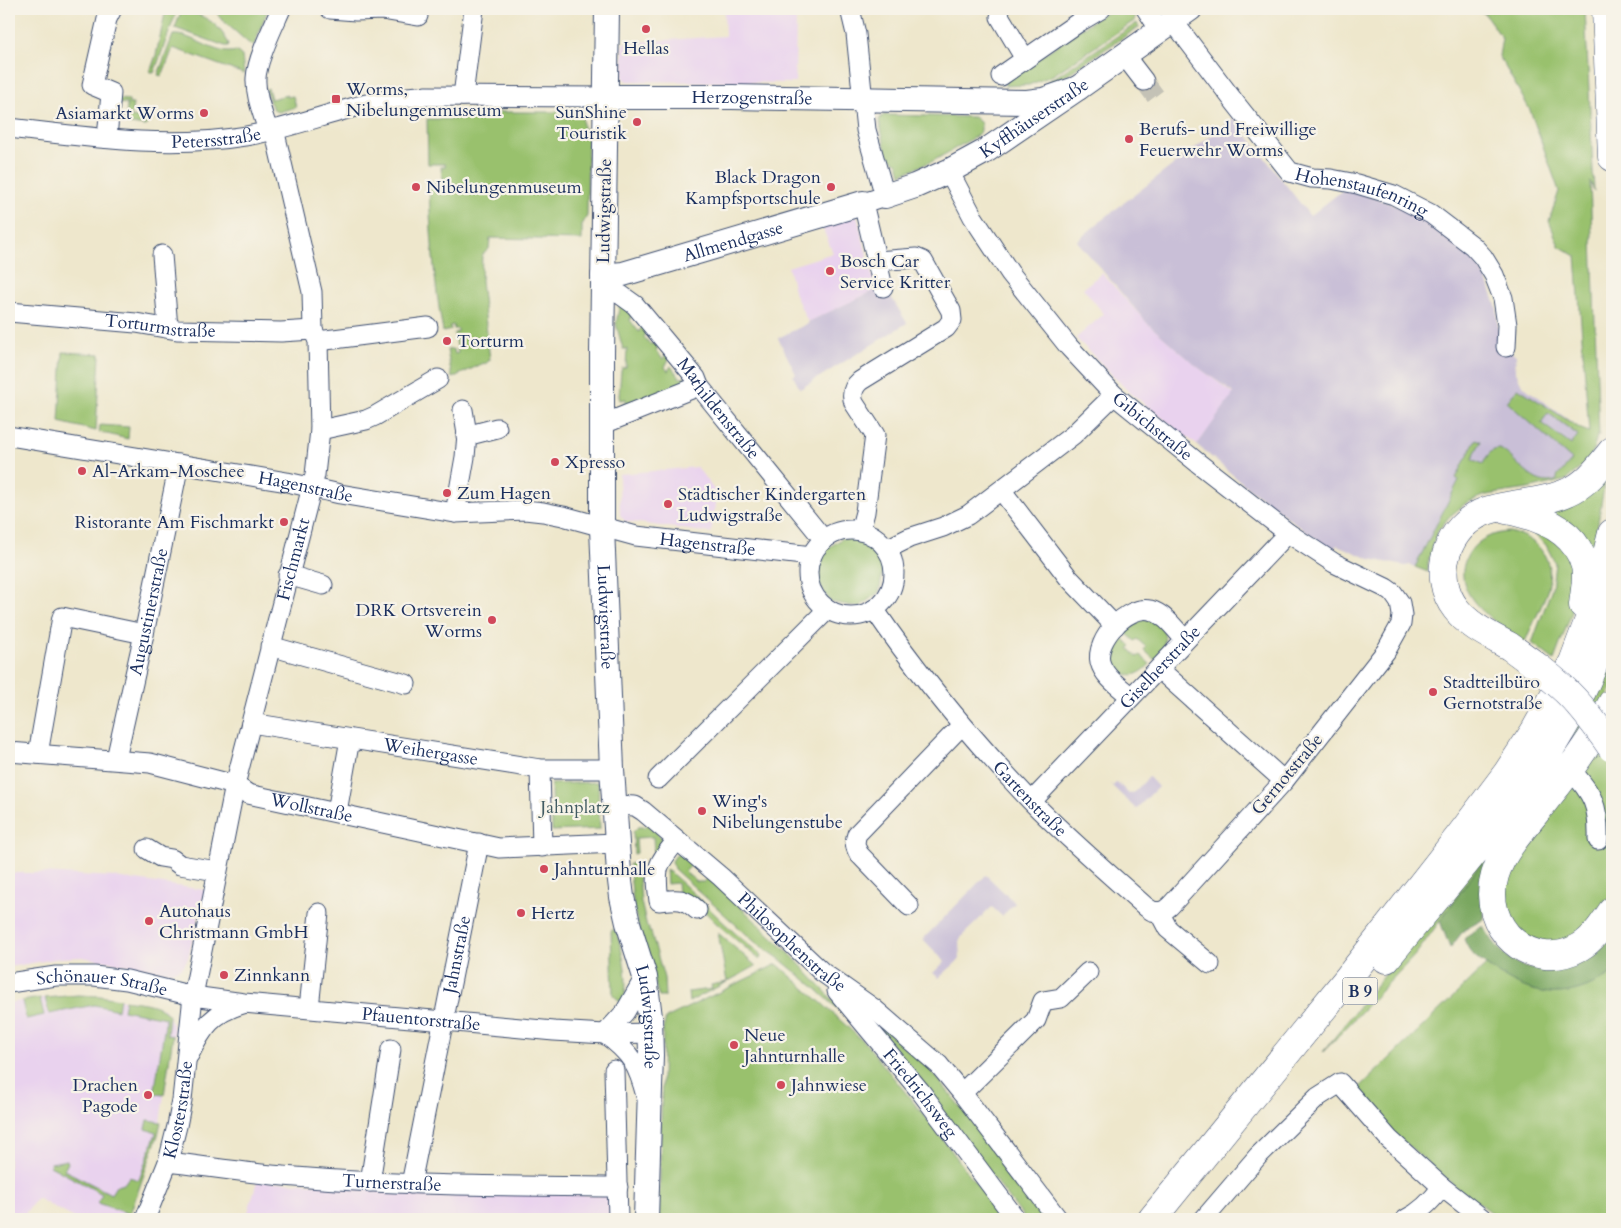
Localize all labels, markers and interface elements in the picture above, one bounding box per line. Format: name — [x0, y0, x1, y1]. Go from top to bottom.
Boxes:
marker: Hellas — [640, 23, 652, 35]
place label: Hellas — [623, 36, 669, 61]
street label: Kyffhäuserstraße — [975, 72, 1094, 165]
place label: Worms, Nibelungenmuseum — [345, 77, 503, 123]
street label: Herzogenstraße — [691, 85, 813, 111]
marker: Worms, Nibelungenmuseum — [330, 93, 342, 105]
place label: SunShine Touristik — [556, 100, 627, 146]
place label: Asiamarkt Worms — [55, 101, 194, 126]
marker: Asiamarkt Worms — [198, 107, 210, 119]
marker: SunShine Touristik — [631, 116, 643, 128]
place label: Berufs- und Freiwillige Feuerwehr Worms — [1139, 117, 1317, 163]
street label: Petersstraße — [171, 121, 264, 155]
marker: Berufs- und Freiwillige Feuerwehr Worms — [1123, 133, 1135, 145]
street label: Ludwigstraße — [591, 158, 618, 264]
street label: Hohenstaufenring — [1292, 162, 1433, 224]
place label: Black Dragon Kampfsportschule — [685, 165, 822, 211]
place label: Nibelungenmuseum — [426, 175, 583, 200]
marker: Nibelungenmuseum — [410, 181, 422, 193]
marker: Black Dragon Kampfsportschule — [825, 181, 837, 193]
street label: Allmendgasse — [680, 215, 786, 269]
place label: Bosch Car Service Kritter — [840, 249, 951, 295]
marker: Bosch Car Service Kritter — [824, 265, 836, 277]
street label: Torturmstraße — [104, 308, 216, 344]
place label: Torturm — [457, 329, 525, 354]
marker: Torturm — [441, 335, 453, 347]
street label: Mathildenstraße — [671, 352, 766, 465]
street label: Gibichstraße — [1107, 386, 1198, 467]
place label: Xpresso — [565, 450, 626, 475]
marker: Xpresso — [549, 456, 561, 468]
place label: Al-Arkam-Moschee — [92, 459, 245, 484]
marker: Al-Arkam-Moschee — [76, 465, 88, 477]
street label: Hagenstraße — [256, 465, 355, 509]
place label: Zum Hagen — [457, 481, 552, 506]
place label: Städtischer Kindergarten Ludwigstraße — [678, 482, 867, 528]
marker: Zum Hagen — [441, 487, 453, 499]
marker: Städtischer Kindergarten Ludwigstraße — [662, 498, 674, 510]
place label: Ristorante Am Fischmarkt — [75, 510, 274, 535]
street label: Fischmarkt — [271, 515, 316, 603]
marker: Ristorante Am Fischmarkt — [278, 516, 290, 528]
street label: Hagenstraße — [658, 527, 757, 562]
street label: Augustinerstraße — [123, 546, 174, 678]
street label: Ludwigstraße — [591, 564, 620, 670]
place label: DRK Ortsverein Worms — [356, 598, 483, 644]
marker: DRK Ortsverein Worms — [486, 614, 498, 626]
street label: Giselherstraße — [1114, 620, 1206, 715]
place label: Stadtteilbüro Gernotstraße — [1443, 670, 1543, 716]
marker: Stadtteilbüro Gernotstraße — [1427, 686, 1439, 698]
street label: Gernotstraße — [1246, 728, 1329, 821]
street label: Weihergasse — [380, 732, 480, 772]
street label: Gartenstraße — [987, 755, 1073, 843]
street label: Wollstraße — [267, 787, 355, 829]
place label: Wing's Nibelungenstube — [711, 789, 843, 835]
park label: Jahnplatz — [537, 795, 610, 820]
marker: Wing's Nibelungenstube — [696, 805, 708, 817]
place label: Jahnturnhalle — [551, 857, 655, 882]
marker: Jahnturnhalle — [538, 863, 550, 875]
street label: Philosophenstraße — [732, 887, 851, 998]
place label: Autohaus Christmann GmbH — [159, 899, 308, 945]
place label: Hertz — [531, 901, 575, 926]
marker: Hertz — [515, 907, 527, 919]
street label: Jahnstraße — [437, 913, 477, 999]
marker: Autohaus Christmann GmbH — [143, 915, 155, 927]
street label: Ludwigstraße — [629, 962, 663, 1070]
place label: Zinnkann — [234, 963, 311, 988]
street label: Schönauer Straße — [35, 964, 170, 1002]
marker: Zinnkann — [218, 969, 230, 981]
road number: B 9 — [1342, 978, 1378, 1004]
street label: Pfauentorstraße — [361, 1002, 482, 1037]
place label: Neue Jahnturnhalle — [741, 1023, 845, 1069]
marker: Neue Jahnturnhalle — [728, 1039, 740, 1051]
street label: Friedrichsweg — [877, 1043, 964, 1144]
street label: Klosterstraße — [157, 1059, 199, 1161]
place label: Drachen Pagode — [73, 1073, 139, 1119]
place label: Jahnwiese — [788, 1073, 867, 1098]
marker: Jahnwiese — [775, 1079, 787, 1091]
marker: Drachen Pagode — [142, 1089, 154, 1101]
street label: Turnerstraße — [341, 1168, 442, 1198]

